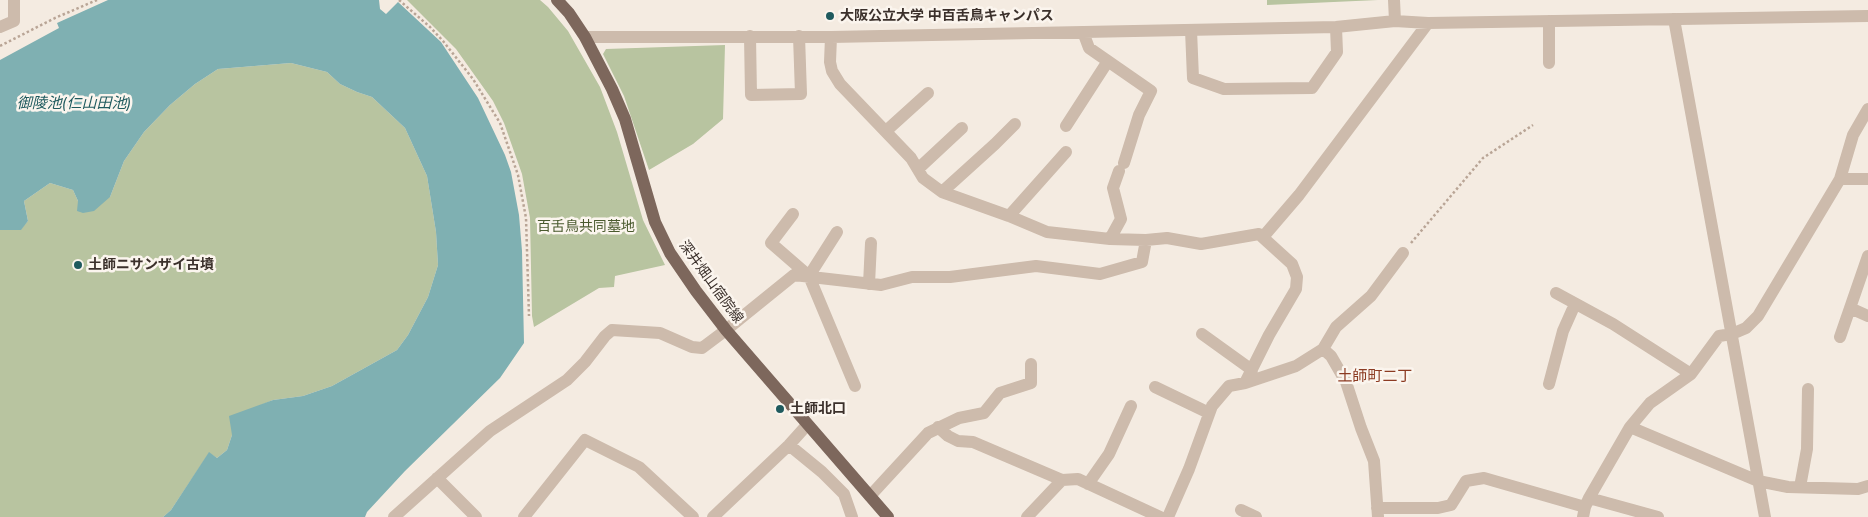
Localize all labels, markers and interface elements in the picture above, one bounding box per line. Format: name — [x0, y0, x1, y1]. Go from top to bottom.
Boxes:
place label: 大阪公立大学 中百舌鳥キャンパス — [840, 8, 1054, 24]
marker: 大阪公立大学 中百舌鳥キャンパス — [824, 10, 836, 22]
water label: 御陵池(仁山田池) — [17, 94, 131, 112]
park label: 百舌鳥共同墓地 — [537, 219, 635, 235]
street label: 深井畑山宿院線 — [675, 237, 747, 327]
place label: 土師ニサンザイ古墳 — [88, 257, 214, 273]
marker: 土師ニサンザイ古墳 — [72, 259, 84, 271]
district label: 土師町二丁 — [1338, 367, 1412, 385]
place label: 土師北口 — [790, 401, 846, 417]
marker: 土師北口 — [774, 403, 786, 415]

